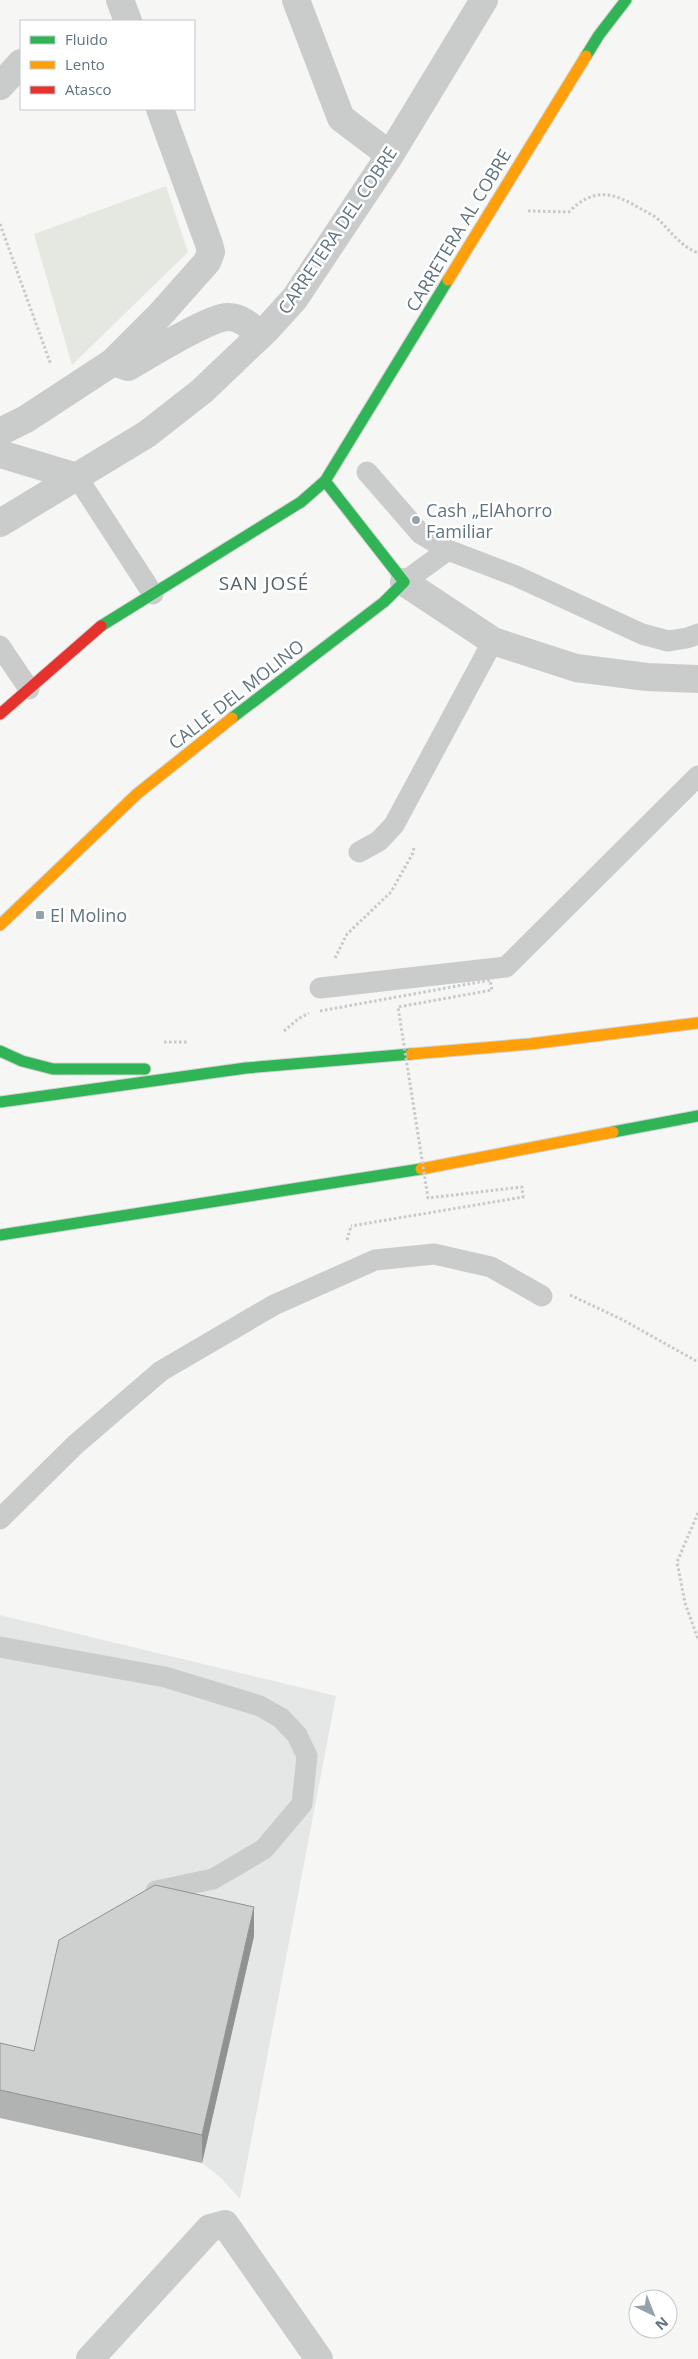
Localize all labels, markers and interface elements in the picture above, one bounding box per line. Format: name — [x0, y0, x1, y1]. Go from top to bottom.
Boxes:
legend — [20, 20, 195, 110]
text: Fluido — [65, 29, 108, 49]
text: Lento — [65, 54, 105, 74]
text: Atasco — [65, 79, 112, 99]
street label: CARRETERA DEL COBRE — [272, 142, 402, 318]
street label: CARRETERA AL COBRE — [400, 144, 516, 316]
place label: Cash „ElAhorro Familiar — [426, 498, 552, 543]
marker: Cash „ElAhorro Familiar — [410, 514, 422, 526]
district label: SAN JOSÉ — [219, 570, 309, 596]
street label: CALLE DEL MOLINO — [163, 634, 309, 754]
place label: El Molino — [50, 903, 127, 927]
marker: El Molino — [34, 909, 46, 921]
north arrow — [628, 2289, 678, 2339]
text: N — [652, 2313, 673, 2335]

